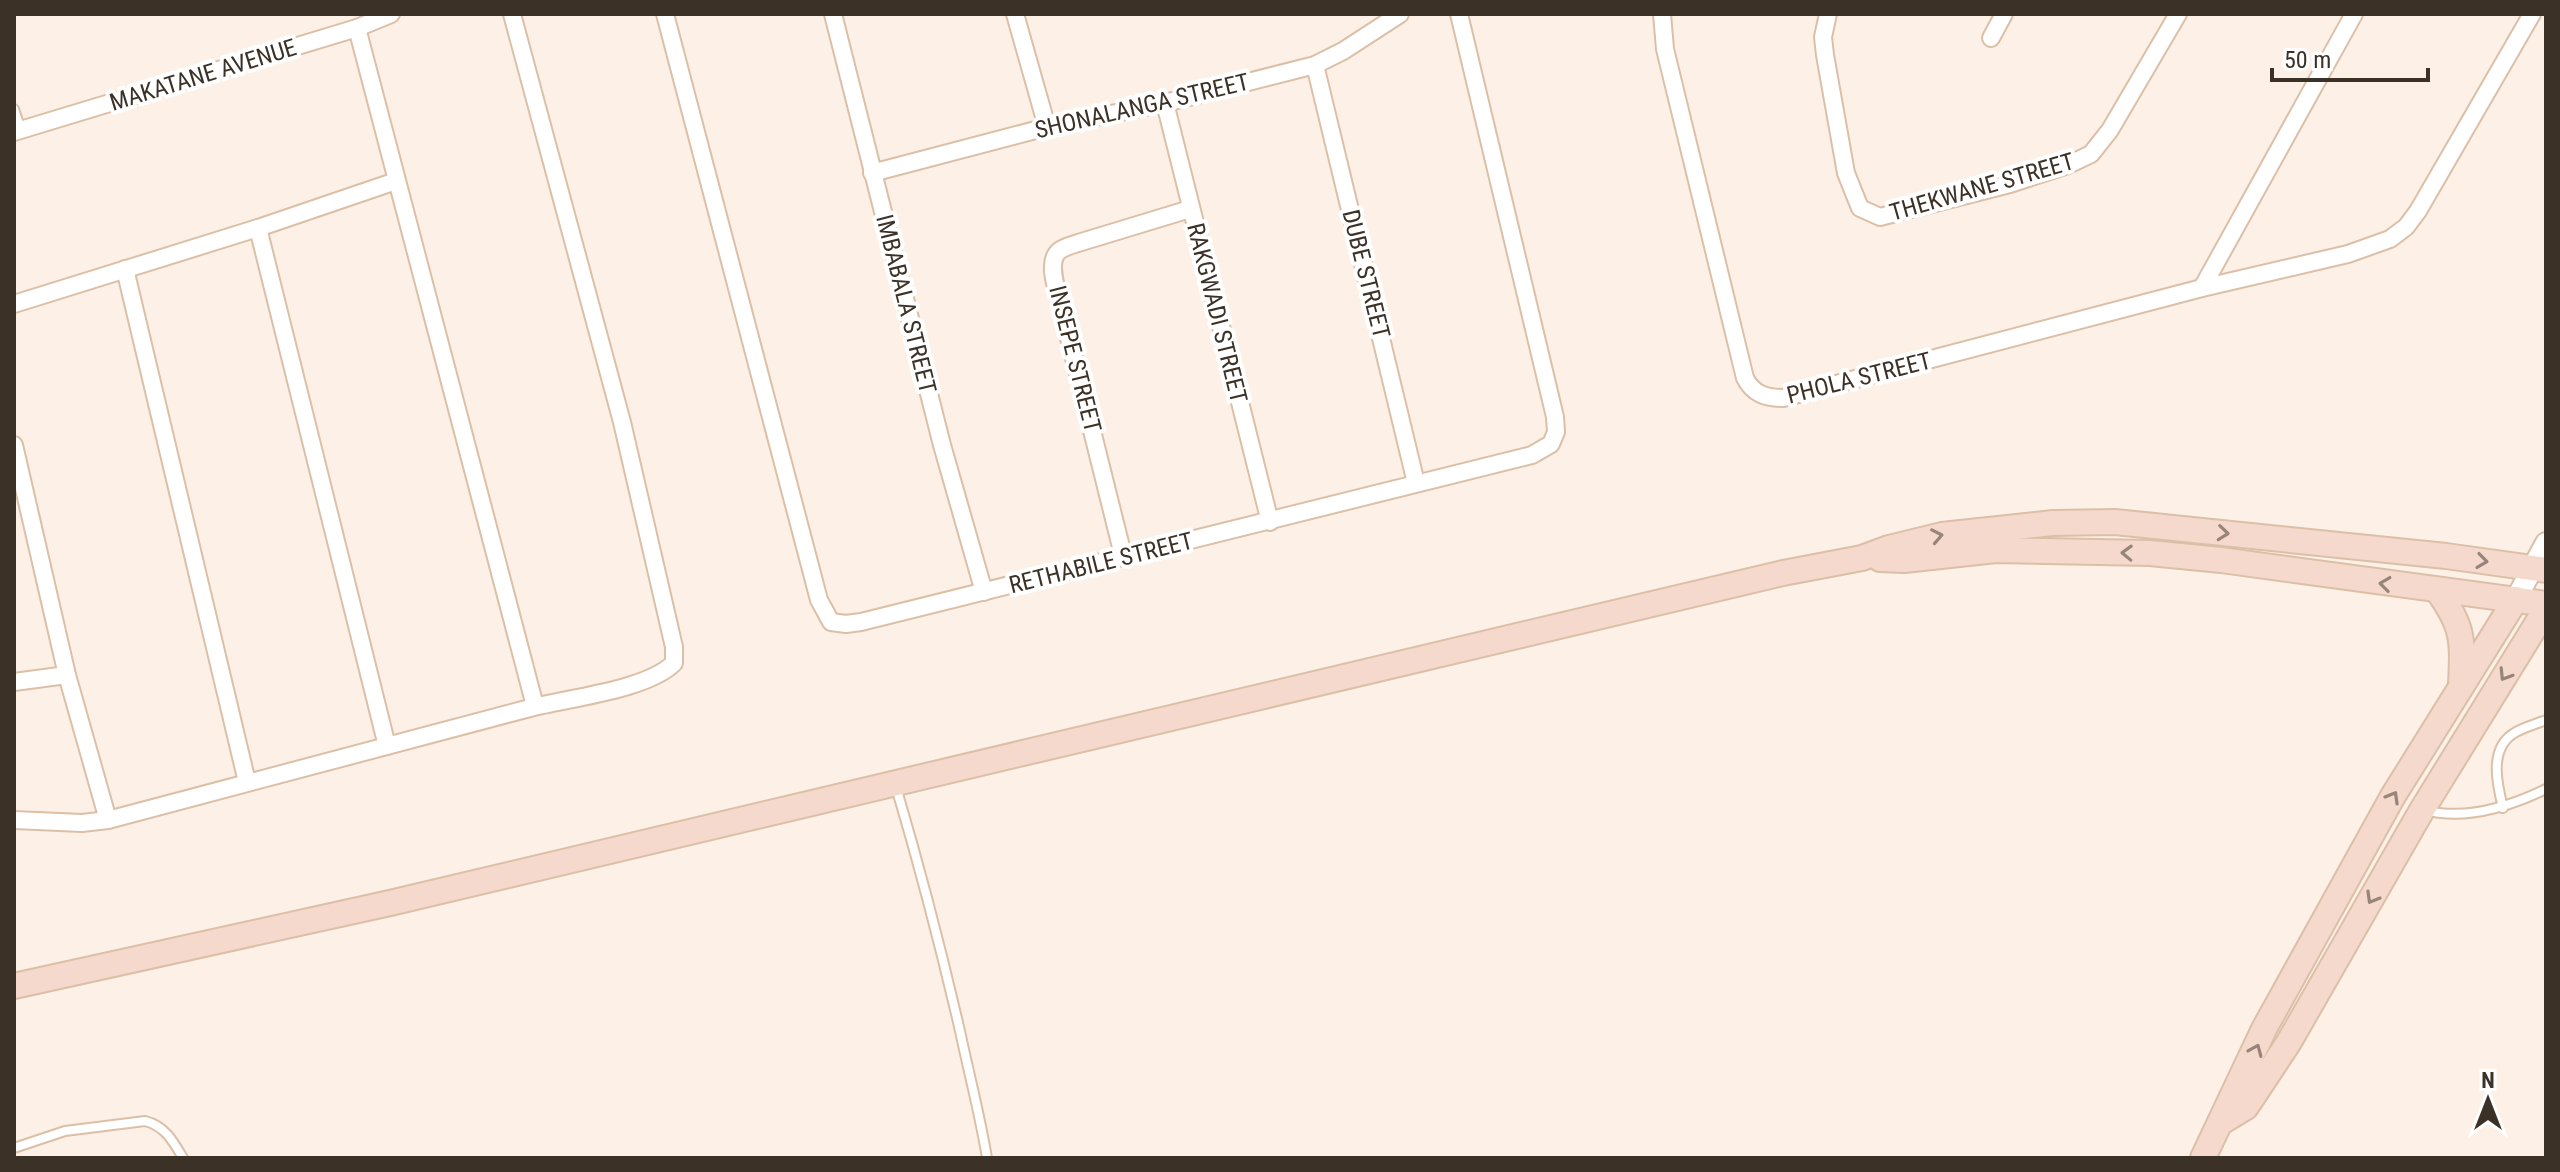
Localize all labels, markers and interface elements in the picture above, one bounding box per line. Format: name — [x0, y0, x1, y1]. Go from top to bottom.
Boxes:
scale bar — [2272, 32, 2428, 82]
street label: MAKATANE AVENUE — [106, 33, 300, 117]
text: 50 m — [2284, 46, 2331, 74]
street label: SHONALANGA STREET — [1032, 68, 1252, 144]
street label: THEKWANE STREET — [1887, 147, 2077, 227]
street label: DUBE STREET — [1336, 207, 1396, 341]
street label: IMBABALA STREET — [870, 212, 942, 396]
street label: RAKGWADI STREET — [1181, 220, 1253, 406]
street label: INSEPE STREET — [1043, 283, 1107, 435]
street label: PHOLA STREET — [1784, 347, 1934, 409]
one-way arrow — [2217, 525, 2230, 542]
street label: RETHABILE STREET — [1006, 527, 1196, 599]
one-way arrow — [1930, 529, 1943, 546]
one-way arrow — [2120, 544, 2133, 561]
one-way arrow — [2475, 552, 2488, 569]
one-way arrow — [2378, 575, 2391, 592]
one-way arrow — [2500, 666, 2515, 681]
one-way arrow — [2383, 791, 2399, 806]
one-way arrow — [2366, 889, 2382, 904]
one-way arrow — [2246, 1044, 2262, 1058]
north arrow — [2448, 1060, 2528, 1140]
text: N — [2481, 1068, 2495, 1093]

